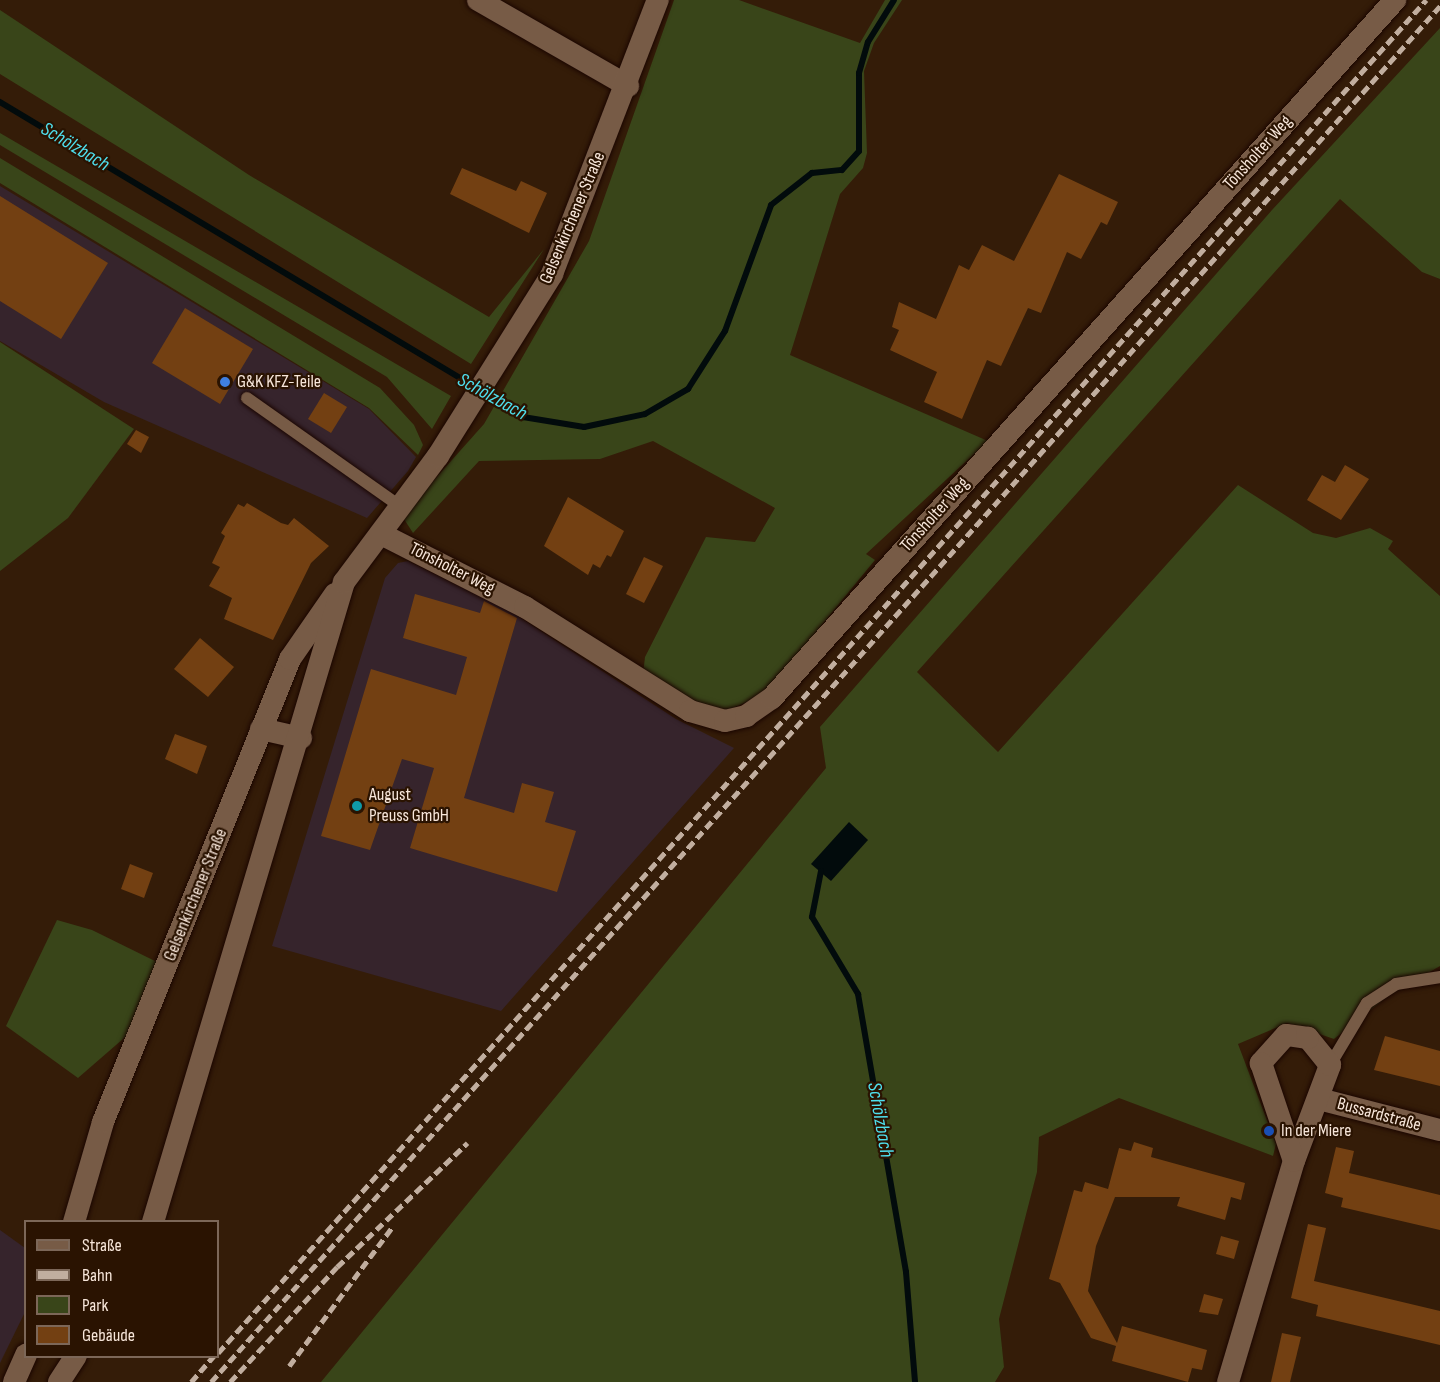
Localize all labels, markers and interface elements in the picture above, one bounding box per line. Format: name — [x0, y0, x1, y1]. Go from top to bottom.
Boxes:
street label: Tönsholter Weg — [1219, 111, 1297, 195]
water label: Schölzbach — [36, 117, 114, 177]
street label: Gelsenkirchener Straße — [536, 149, 610, 287]
water label: Schölzbach — [453, 368, 531, 426]
place label: G&K KFZ-Teile — [237, 371, 321, 393]
marker: G&K KFZ-Teile — [218, 375, 232, 389]
street label: Tönsholter Weg — [896, 473, 974, 557]
street label: Tönsholter Weg — [406, 538, 498, 600]
place label: August Preuss GmbH — [369, 785, 449, 828]
marker: August Preuss GmbH — [350, 799, 364, 813]
street label: Gelsenkirchener Straße — [160, 826, 232, 964]
water label: Schölzbach — [862, 1081, 898, 1159]
street label: Bussardstraße — [1335, 1093, 1423, 1137]
place label: In der Miere — [1281, 1120, 1351, 1142]
marker: In der Miere — [1262, 1124, 1276, 1138]
legend — [24, 1220, 219, 1358]
text: Straße — [82, 1235, 122, 1256]
text: Bahn — [82, 1265, 112, 1286]
text: Park — [82, 1295, 108, 1316]
text: Gebäude — [82, 1325, 135, 1346]

